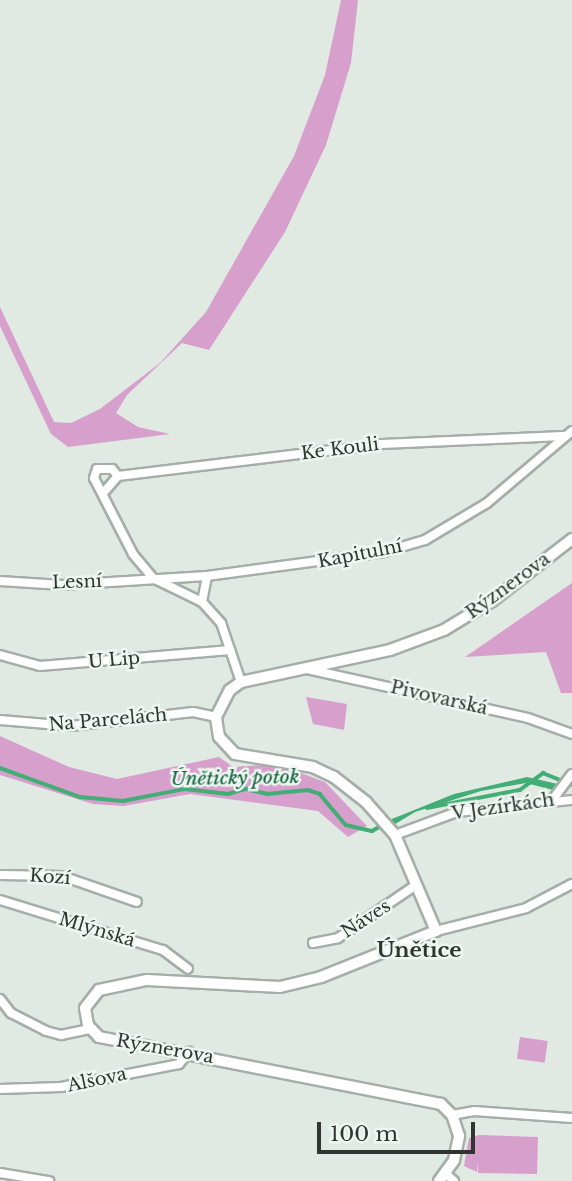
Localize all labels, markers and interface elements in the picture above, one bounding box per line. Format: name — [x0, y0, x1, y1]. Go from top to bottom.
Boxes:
street label: Ke Kouli — [300, 434, 380, 464]
street label: Kapitulní — [316, 535, 404, 573]
street label: Rýznerova — [462, 548, 554, 624]
street label: Lesní — [52, 570, 102, 594]
street label: U Lip — [87, 647, 141, 673]
street label: Pivovarská — [388, 676, 490, 720]
street label: Na Parcelách — [48, 704, 168, 736]
water label: Únětický potok — [170, 765, 300, 791]
street label: V Jezírkách — [450, 789, 556, 825]
street label: Kozí — [29, 865, 71, 889]
street label: Náves — [337, 895, 395, 943]
street label: Mlýnská — [56, 908, 138, 952]
district label: Únětice — [376, 937, 462, 963]
street label: Rýznerova — [115, 1030, 215, 1068]
street label: Alšova — [65, 1063, 129, 1097]
scale bar — [320, 1108, 477, 1152]
text: 100 m — [330, 1121, 398, 1147]

